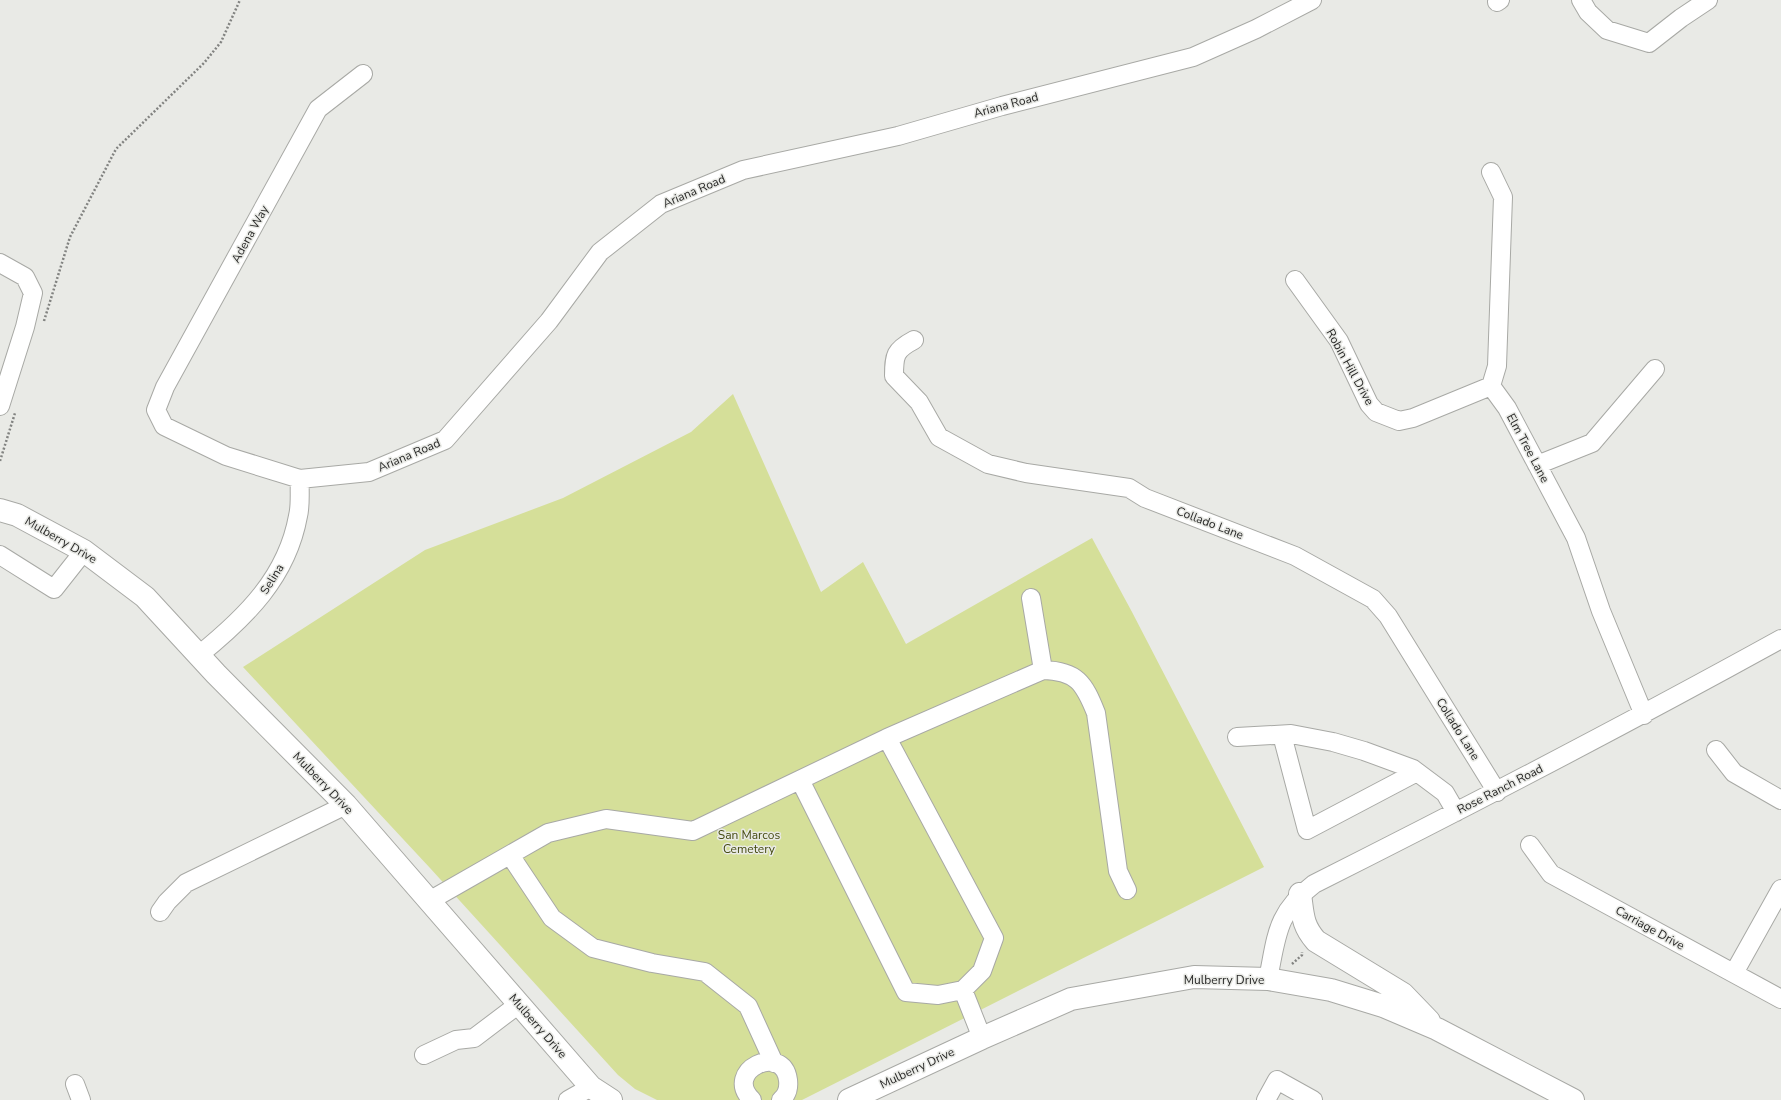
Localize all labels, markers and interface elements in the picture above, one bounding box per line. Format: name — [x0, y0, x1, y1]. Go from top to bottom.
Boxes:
street label: Ariana Road — [972, 89, 1040, 121]
street label: Ariana Road — [660, 171, 728, 211]
street label: Adena Way — [228, 202, 273, 266]
street label: Robin Hill Drive — [1322, 326, 1378, 408]
street label: Elm Tree Lane — [1503, 411, 1553, 485]
street label: Ariana Road — [375, 435, 443, 475]
street label: Collado Lane — [1174, 503, 1246, 543]
street label: Mulberry Drive — [22, 513, 100, 567]
street label: Selina — [256, 561, 288, 597]
street label: Collado Lane — [1433, 695, 1483, 763]
street label: Mulberry Drive — [289, 748, 357, 818]
street label: Rose Ranch Road — [1454, 760, 1546, 818]
park label: San Marcos Cemetery — [718, 827, 780, 857]
street label: Carriage Drive — [1612, 902, 1688, 954]
street label: Mulberry Drive — [1184, 972, 1264, 988]
street label: Mulberry Drive — [506, 990, 570, 1062]
street label: Mulberry Drive — [877, 1044, 957, 1092]

